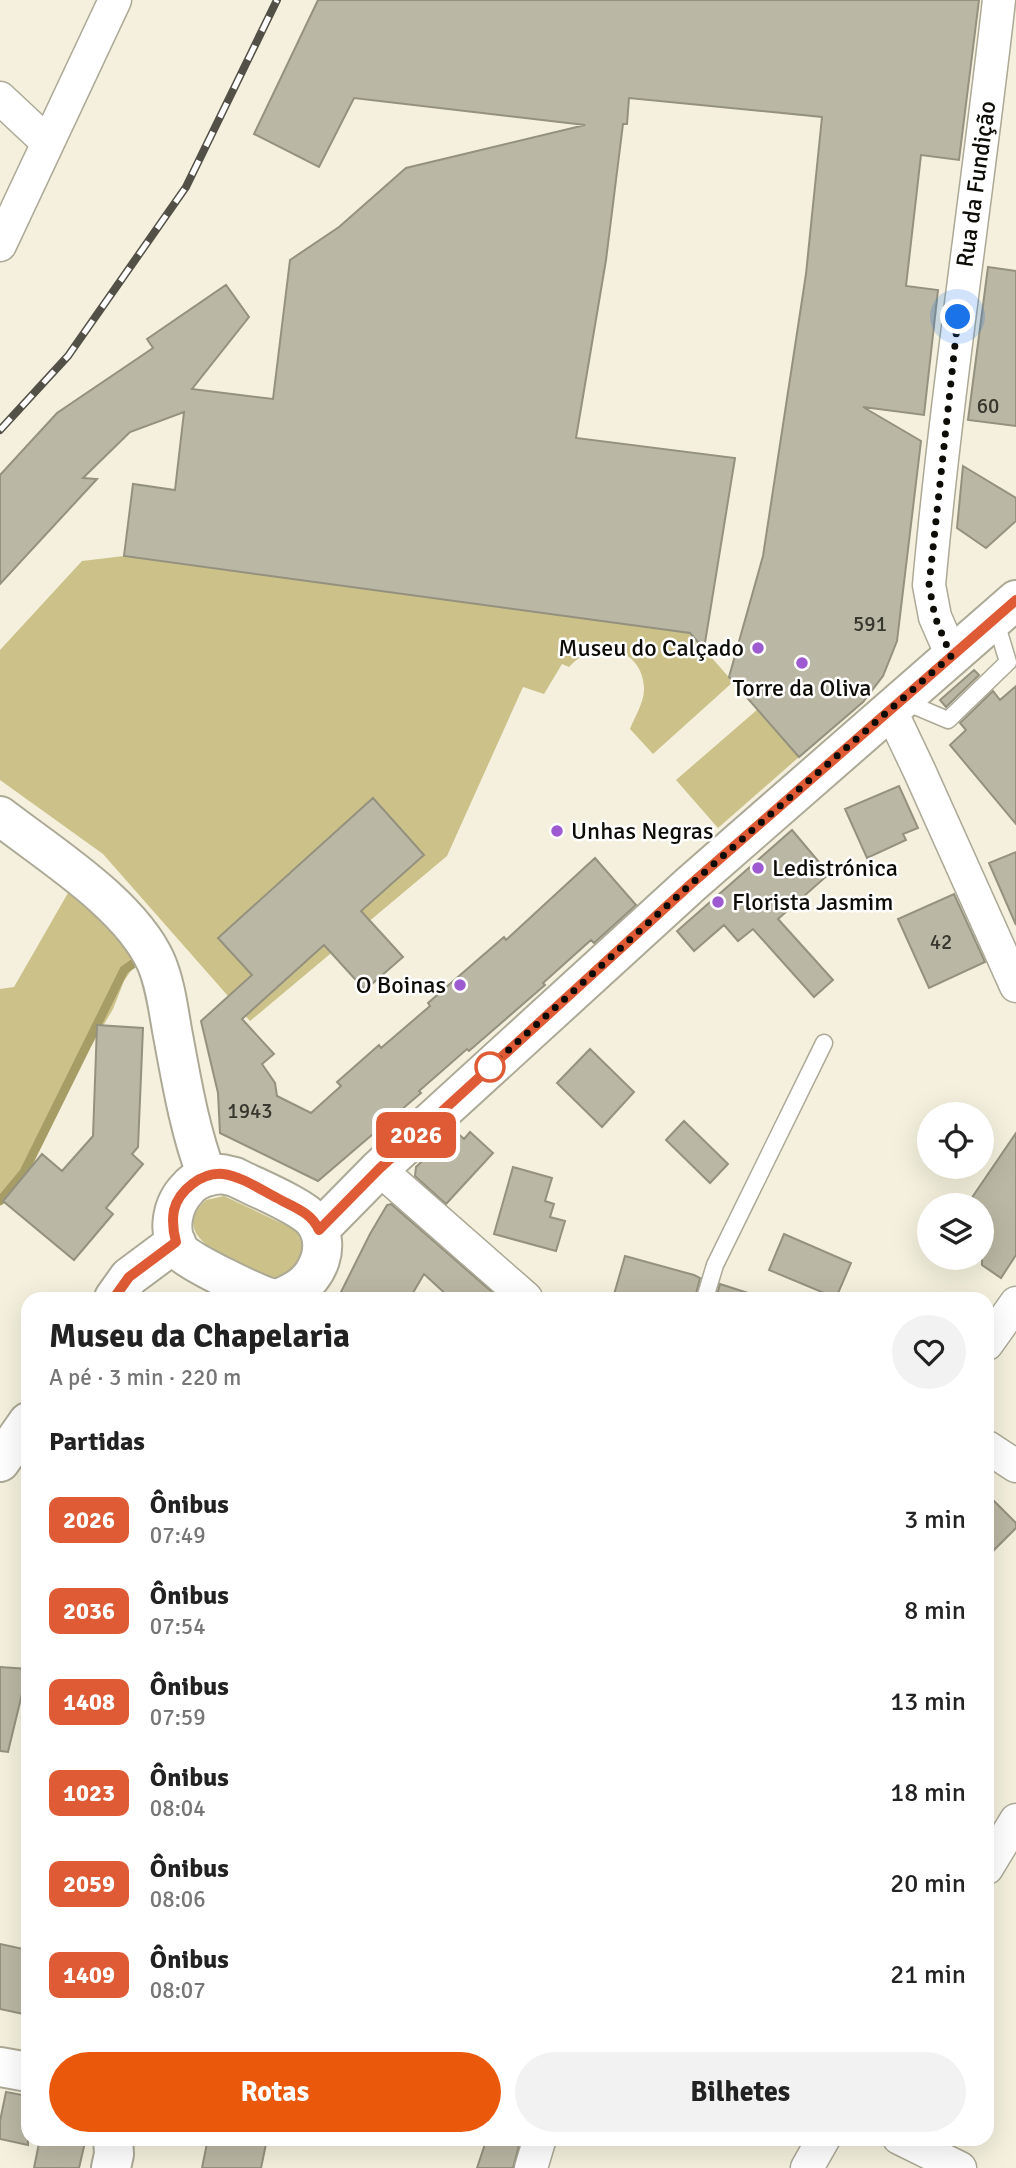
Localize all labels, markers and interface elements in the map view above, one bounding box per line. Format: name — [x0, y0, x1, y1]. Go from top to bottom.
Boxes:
street label: Rua da Fundição — [949, 99, 1003, 269]
your location — [940, 299, 975, 334]
house number: 60 — [977, 393, 999, 419]
house number: 591 — [853, 611, 887, 637]
place label: Museu do Calçado — [558, 633, 744, 663]
marker: Museu do Calçado — [750, 640, 766, 656]
marker: Torre da Oliva — [794, 655, 810, 671]
place label: Torre da Oliva — [732, 673, 872, 703]
place label: Unhas Negras — [571, 816, 713, 846]
marker: Unhas Negras — [549, 823, 565, 839]
place label: Ledistrónica — [772, 853, 898, 883]
marker: Ledistrónica — [750, 860, 766, 876]
place label: Florista Jasmim — [732, 887, 893, 917]
marker: Florista Jasmim — [710, 894, 726, 910]
house number: 42 — [930, 929, 952, 955]
place label: O Boinas — [356, 970, 446, 1000]
marker: O Boinas — [452, 977, 468, 993]
unlabelled marker — [475, 1052, 505, 1082]
house number: 1943 — [227, 1098, 273, 1124]
map controls — [917, 1102, 994, 1270]
button: locate — [917, 1102, 994, 1179]
line badge: 2026 — [367, 1112, 465, 1158]
text: 2026 — [390, 1120, 442, 1150]
button: layers — [917, 1193, 994, 1270]
button: heart — [892, 1315, 966, 1389]
text: Museu da Chapelaria — [49, 1316, 350, 1357]
text: A pé · 3 min · 220 m — [49, 1363, 241, 1392]
text: Partidas — [49, 1426, 145, 1458]
text: Ônibus — [150, 1489, 229, 1521]
text: 3 min — [904, 1504, 966, 1536]
text: 2026 — [63, 1505, 115, 1535]
text: 07:49 — [150, 1521, 206, 1550]
text: Ônibus — [150, 1580, 229, 1612]
text: 8 min — [904, 1595, 966, 1627]
text: 2036 — [63, 1596, 115, 1626]
text: 07:54 — [150, 1612, 206, 1641]
text: Ônibus — [150, 1671, 229, 1703]
text: 13 min — [890, 1686, 966, 1718]
text: 1408 — [63, 1687, 115, 1717]
text: 07:59 — [150, 1703, 206, 1732]
text: Ônibus — [150, 1762, 229, 1794]
text: 18 min — [890, 1777, 966, 1809]
text: 1023 — [63, 1778, 115, 1808]
text: 08:04 — [150, 1794, 206, 1823]
text: Ônibus — [150, 1853, 229, 1885]
text: 20 min — [890, 1868, 966, 1900]
text: 2059 — [63, 1869, 115, 1899]
text: 08:06 — [150, 1885, 206, 1914]
text: Ônibus — [150, 1944, 229, 1976]
text: 21 min — [890, 1959, 966, 1991]
text: 1409 — [63, 1960, 115, 1990]
text: 08:07 — [150, 1976, 206, 2005]
button: Rotas — [49, 2052, 501, 2132]
button: Bilhetes — [515, 2052, 966, 2132]

